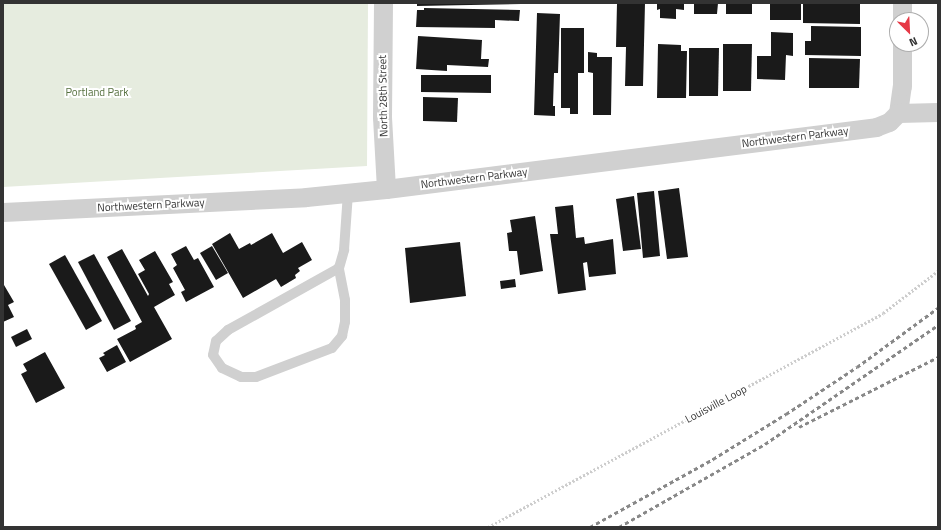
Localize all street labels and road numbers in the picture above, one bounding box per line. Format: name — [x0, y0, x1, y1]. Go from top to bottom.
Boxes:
street label: North 28th Street — [376, 55, 390, 137]
street label: Northwestern Parkway — [741, 124, 849, 150]
street label: Northwestern Parkway — [420, 165, 528, 191]
street label: Northwestern Parkway — [97, 196, 205, 214]
street label: Louisville Loop — [683, 382, 749, 426]

